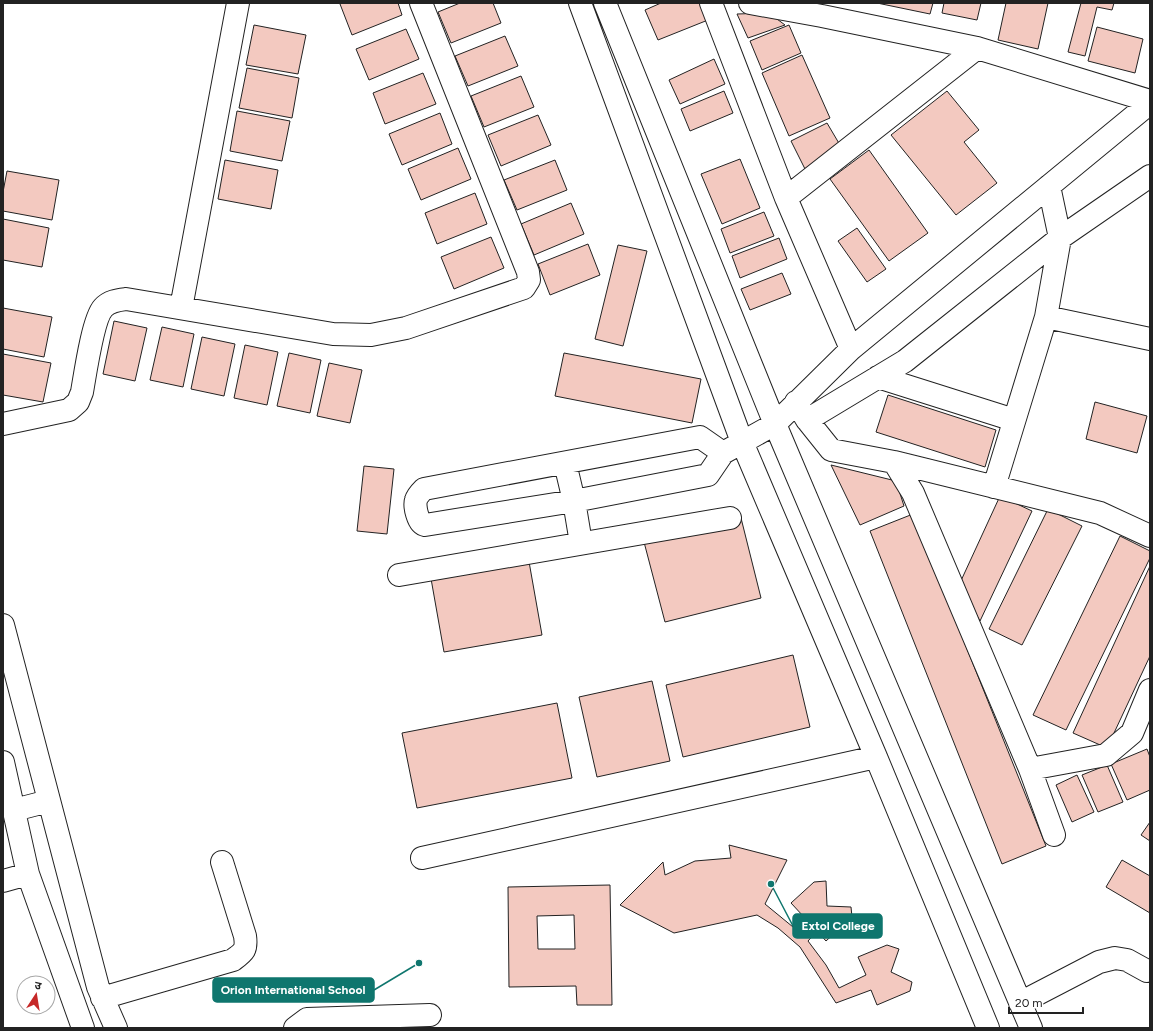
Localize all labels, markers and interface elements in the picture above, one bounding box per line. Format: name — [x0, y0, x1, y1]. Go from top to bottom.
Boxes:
callout: Extol College — [793, 914, 882, 938]
text: Extol College — [801, 919, 875, 933]
north arrow — [16, 975, 56, 1015]
callout: Orion International School — [213, 978, 374, 1002]
text: उ — [33, 979, 43, 993]
text: Orion International School — [221, 983, 365, 997]
scale bar — [1009, 989, 1083, 1015]
text: 20 m — [1015, 996, 1043, 1010]

